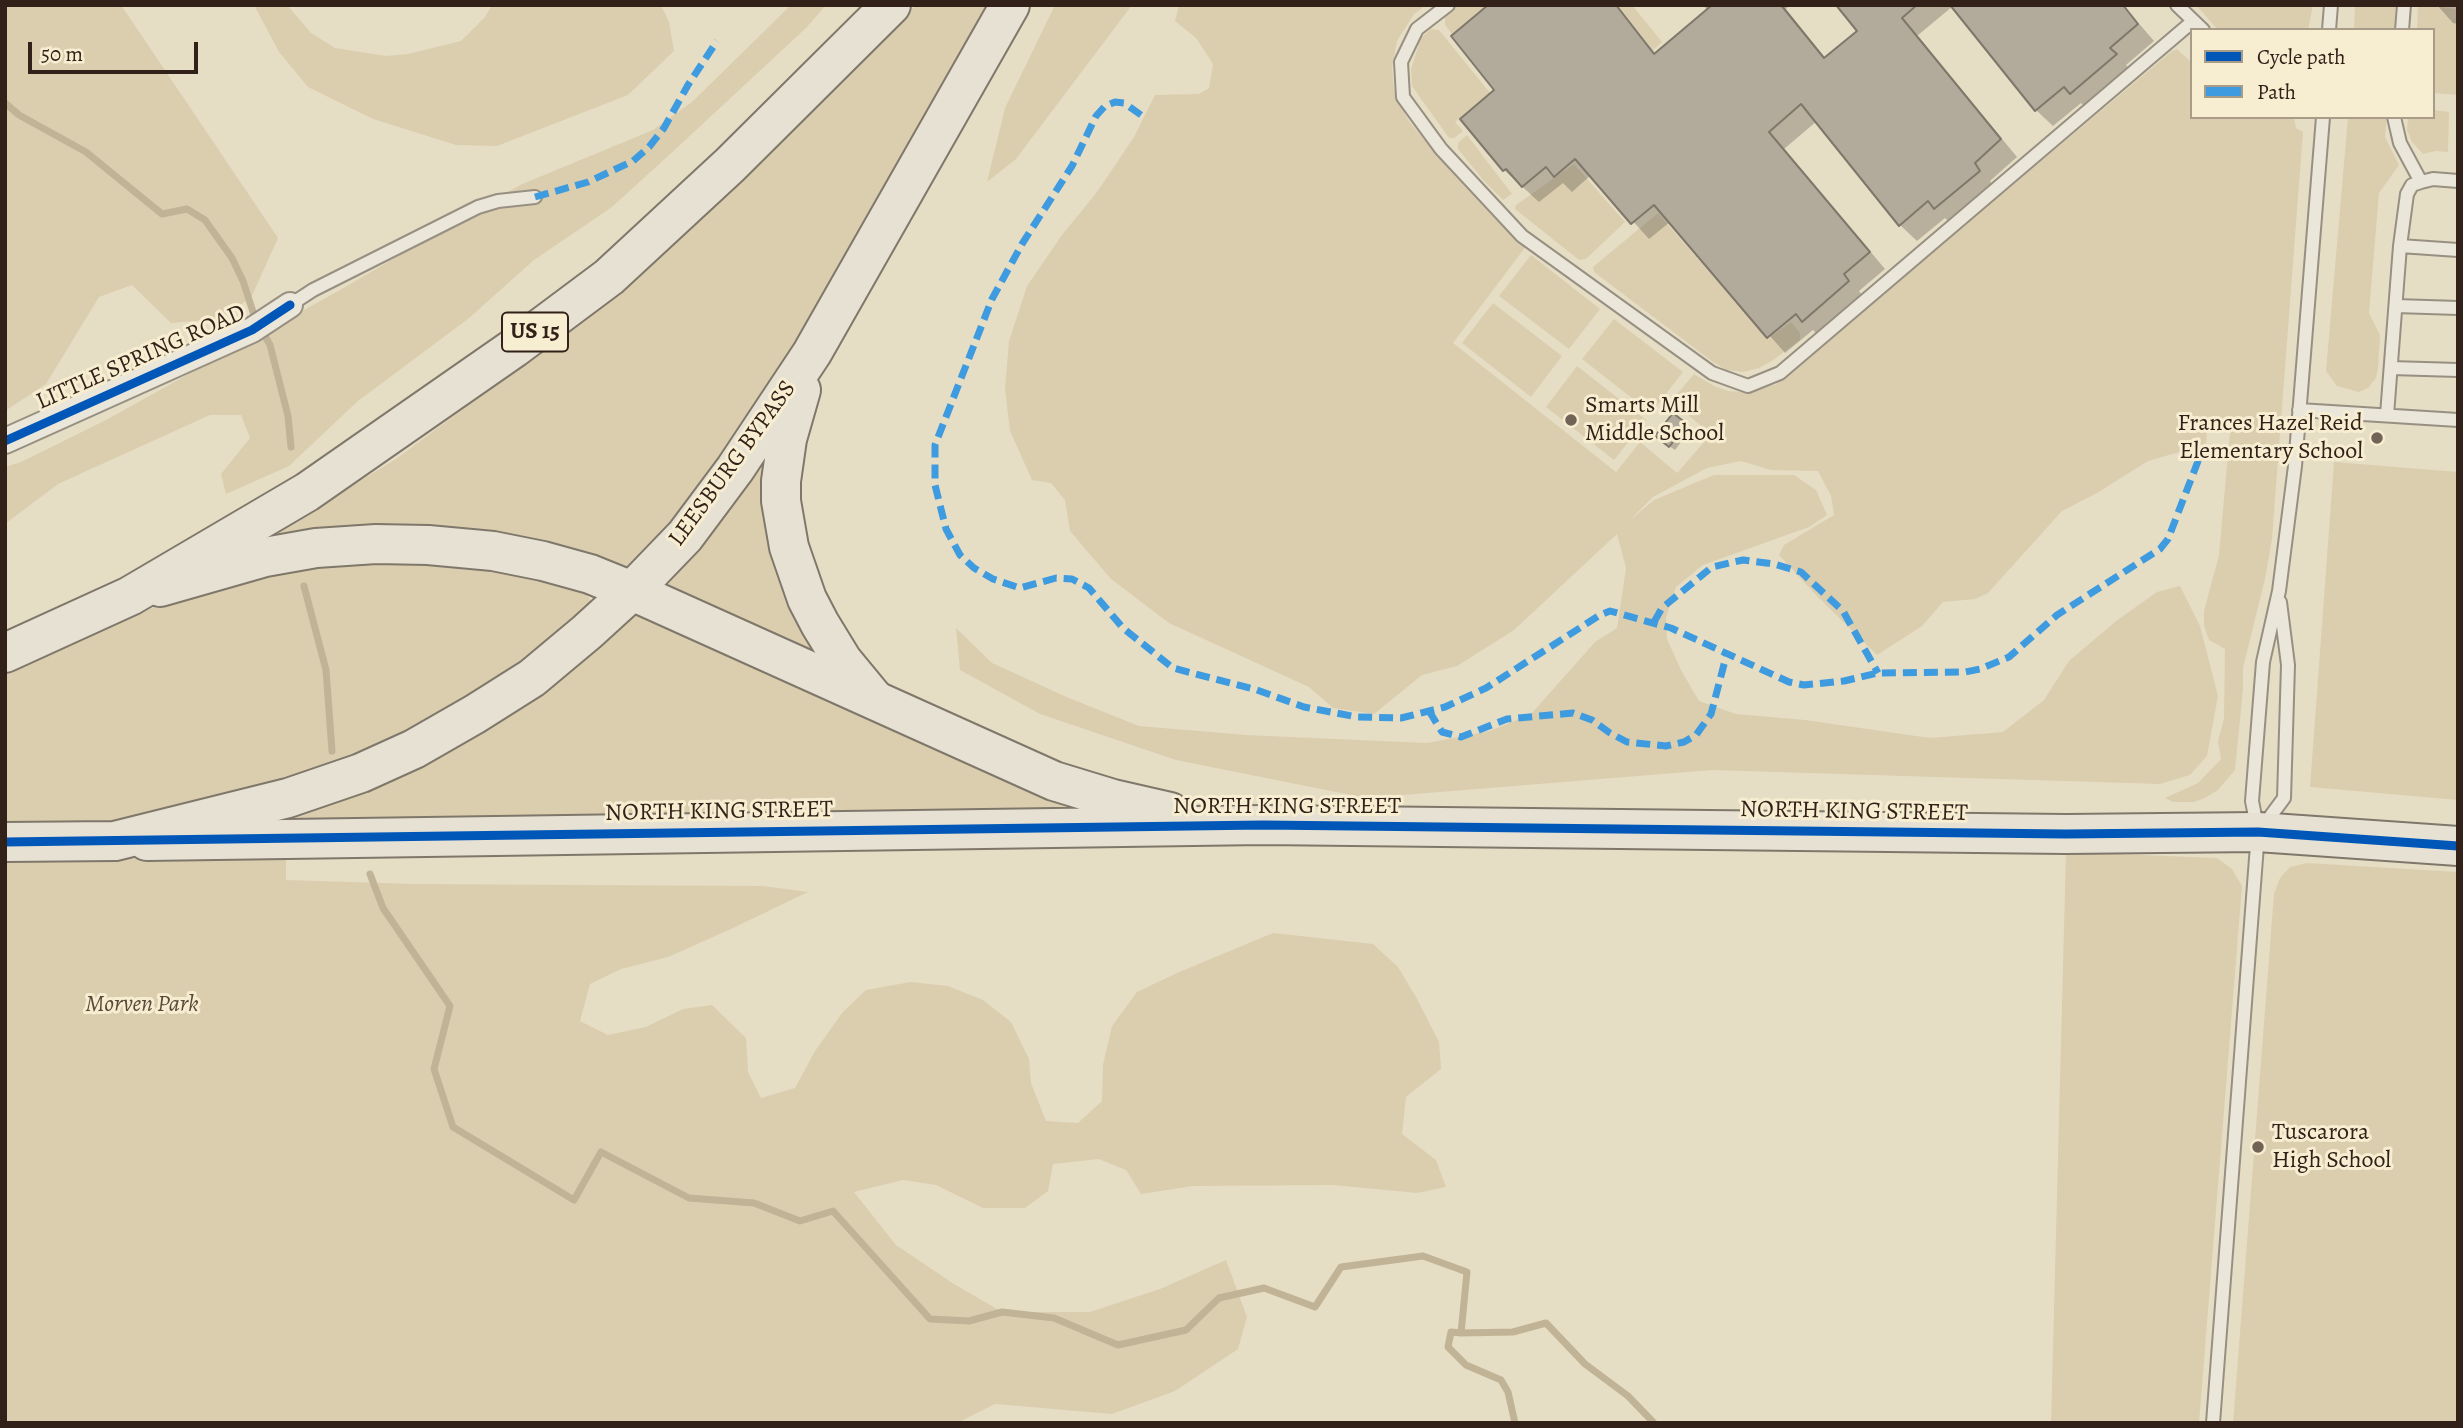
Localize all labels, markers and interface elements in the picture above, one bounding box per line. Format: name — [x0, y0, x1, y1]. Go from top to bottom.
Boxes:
scale bar — [32, 28, 201, 72]
legend — [2190, 28, 2435, 119]
text: 50 m — [41, 40, 83, 68]
text: Cycle path — [2257, 43, 2346, 71]
text: Path — [2257, 78, 2296, 106]
street label: LITTLE SPRING ROAD — [32, 299, 250, 417]
road number: US 15 — [502, 312, 568, 352]
street label: LEESBURG BYPASS — [663, 375, 803, 553]
place label: Smarts Mill Middle School — [1585, 392, 1724, 448]
place label: Frances Hazel Reid Elementary School — [2177, 410, 2363, 466]
marker: Smarts Mill Middle School — [1563, 412, 1579, 428]
marker: Frances Hazel Reid Elementary School — [2369, 430, 2385, 446]
street label: NORTH KING STREET — [1173, 793, 1401, 821]
street label: NORTH KING STREET — [605, 796, 833, 828]
street label: NORTH KING STREET — [1740, 796, 1968, 828]
park label: Morven Park — [85, 991, 199, 1019]
place label: Tuscarora High School — [2272, 1119, 2391, 1175]
marker: Tuscarora High School — [2250, 1139, 2266, 1155]

